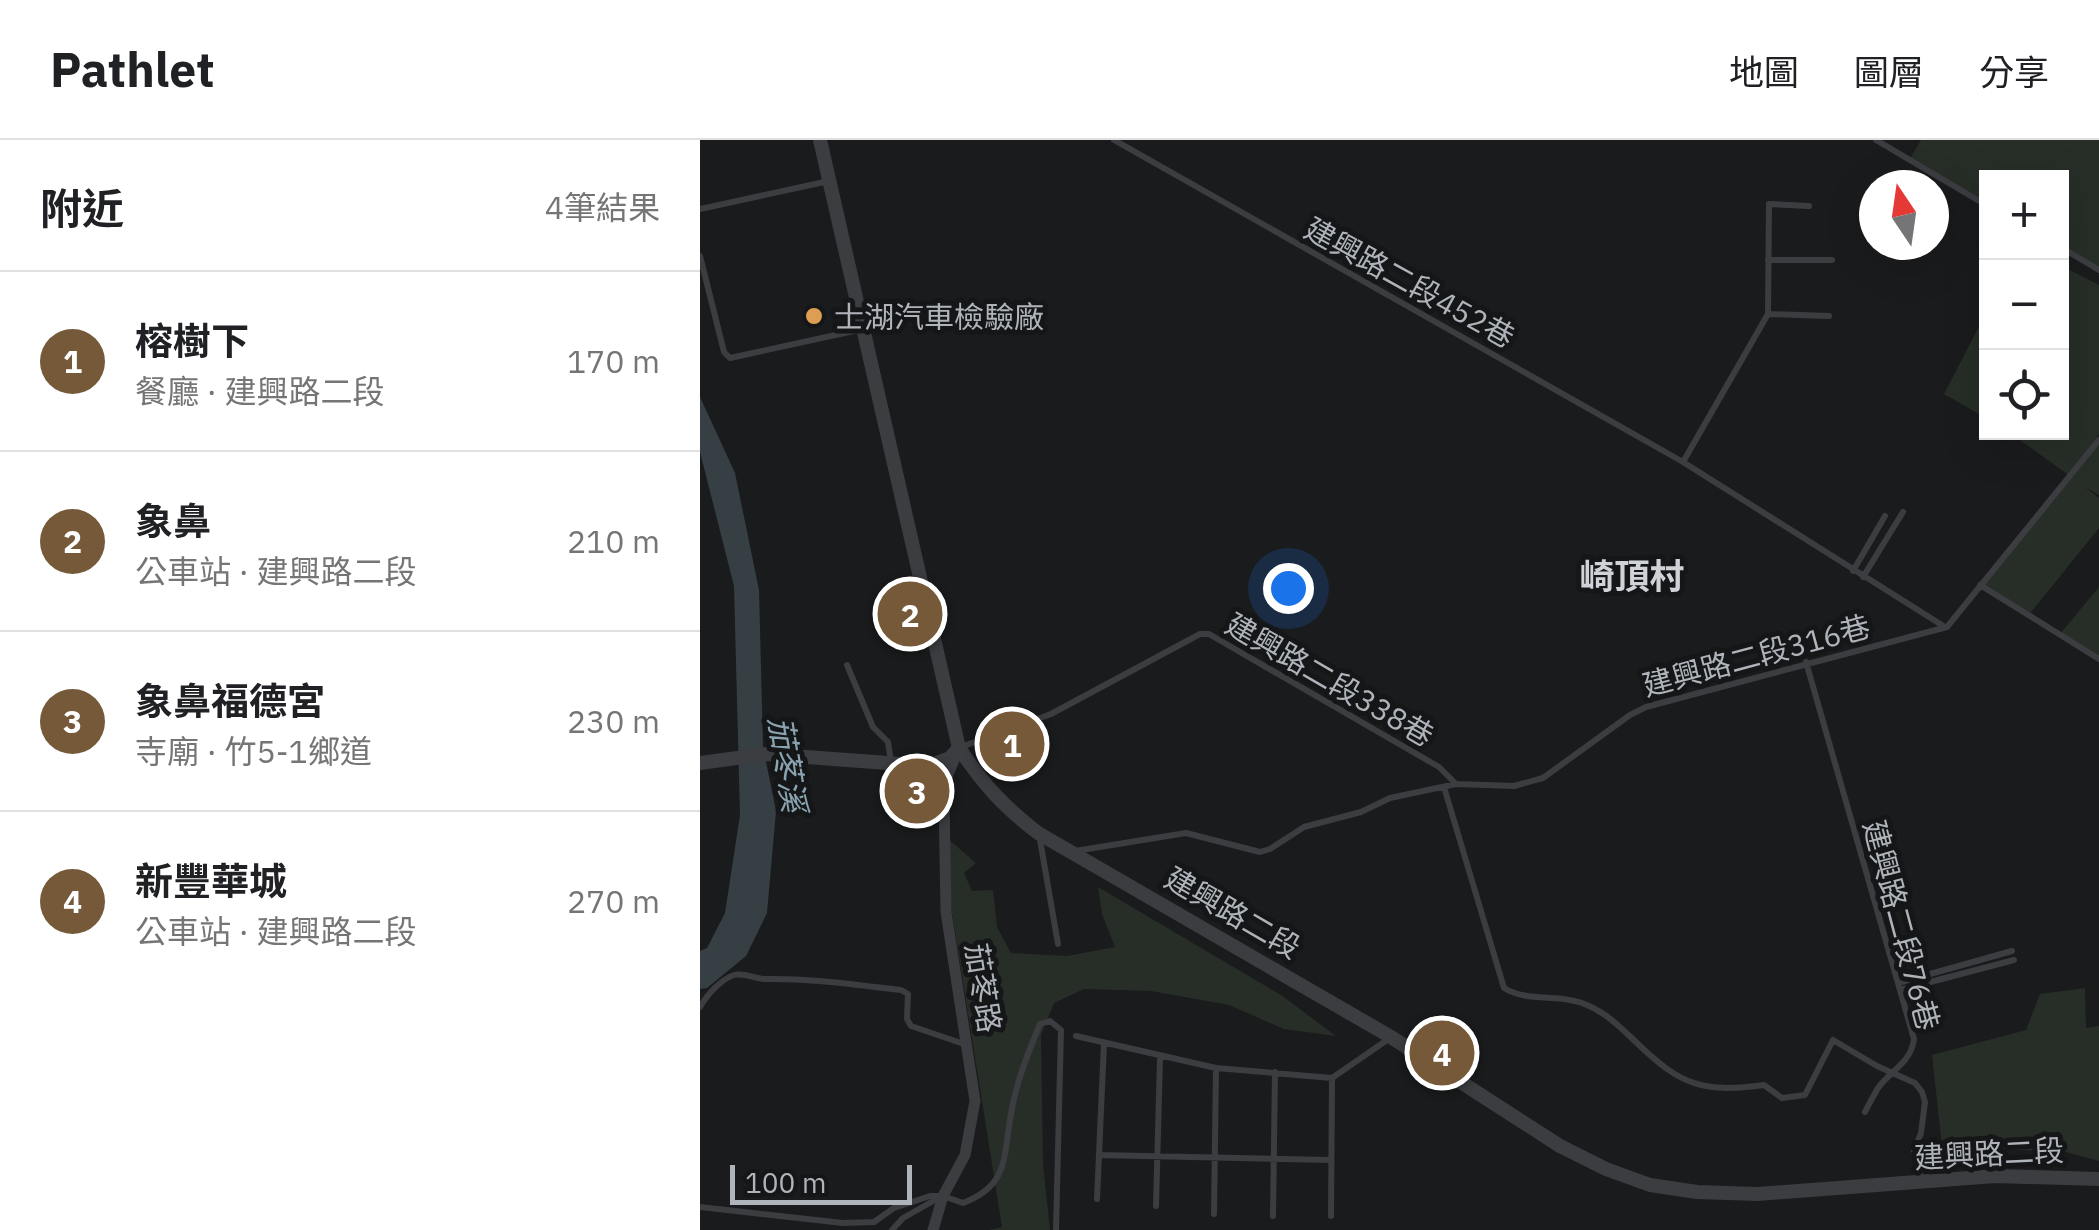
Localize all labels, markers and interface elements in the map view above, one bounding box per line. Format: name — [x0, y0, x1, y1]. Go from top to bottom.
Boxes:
text: Pathlet — [50, 38, 215, 100]
text: 地圖 — [1729, 49, 1799, 95]
text: 圖層 — [1854, 49, 1924, 95]
text: 分享 — [1979, 49, 2049, 95]
north arrow — [1859, 170, 1949, 260]
map controls — [1979, 170, 2069, 440]
button: + — [1979, 170, 2069, 260]
text: 附近 — [40, 181, 124, 236]
text: 4筆結果 — [545, 186, 660, 228]
street label: 建興路二段452巷 — [1298, 208, 1522, 356]
button: − — [1979, 260, 2069, 350]
place label: 士湖汽車檢驗廠 — [834, 297, 1044, 336]
marker: 士湖汽車檢驗廠 — [803, 305, 825, 327]
text: 榕樹下 — [135, 316, 249, 365]
text: 1 — [63, 340, 82, 382]
text: 170 m — [567, 340, 660, 382]
button: locate — [1979, 350, 2069, 440]
text: 餐廳 · 建興路二段 — [135, 370, 385, 412]
text: 象鼻 — [135, 496, 211, 545]
text: 2 — [63, 520, 82, 562]
text: 210 m — [567, 520, 660, 562]
text: 公車站 · 建興路二段 — [135, 550, 417, 592]
district label: 崎頂村 — [1579, 553, 1685, 599]
your location — [1263, 563, 1314, 614]
pin: 2 — [878, 576, 942, 652]
street label: 建興路二段338巷 — [1219, 604, 1441, 754]
street label: 建興路二段316巷 — [1638, 606, 1874, 704]
text: 象鼻福德宮 — [135, 676, 325, 725]
text: 3 — [63, 700, 82, 742]
text: 230 m — [567, 700, 660, 742]
pin: 1 — [980, 706, 1044, 782]
water label: 茄苳溪 — [760, 713, 817, 819]
text: 寺廟 · 竹5-1鄉道 — [135, 730, 372, 772]
pin: 3 — [884, 754, 950, 828]
street label: 建興路二段76巷 — [1855, 816, 1949, 1034]
text: 新豐華城 — [135, 856, 287, 905]
street label: 建興路二段 — [1158, 858, 1308, 966]
text: 4 — [63, 880, 82, 922]
text: 270 m — [567, 880, 660, 922]
text: 公車站 · 建興路二段 — [135, 910, 417, 952]
street label: 茄苳路 — [958, 941, 1010, 1035]
pin: 4 — [1410, 1016, 1474, 1090]
street label: 建興路二段 — [1913, 1130, 2065, 1176]
scale bar — [730, 1160, 912, 1204]
text: 100 m — [745, 1164, 826, 1201]

